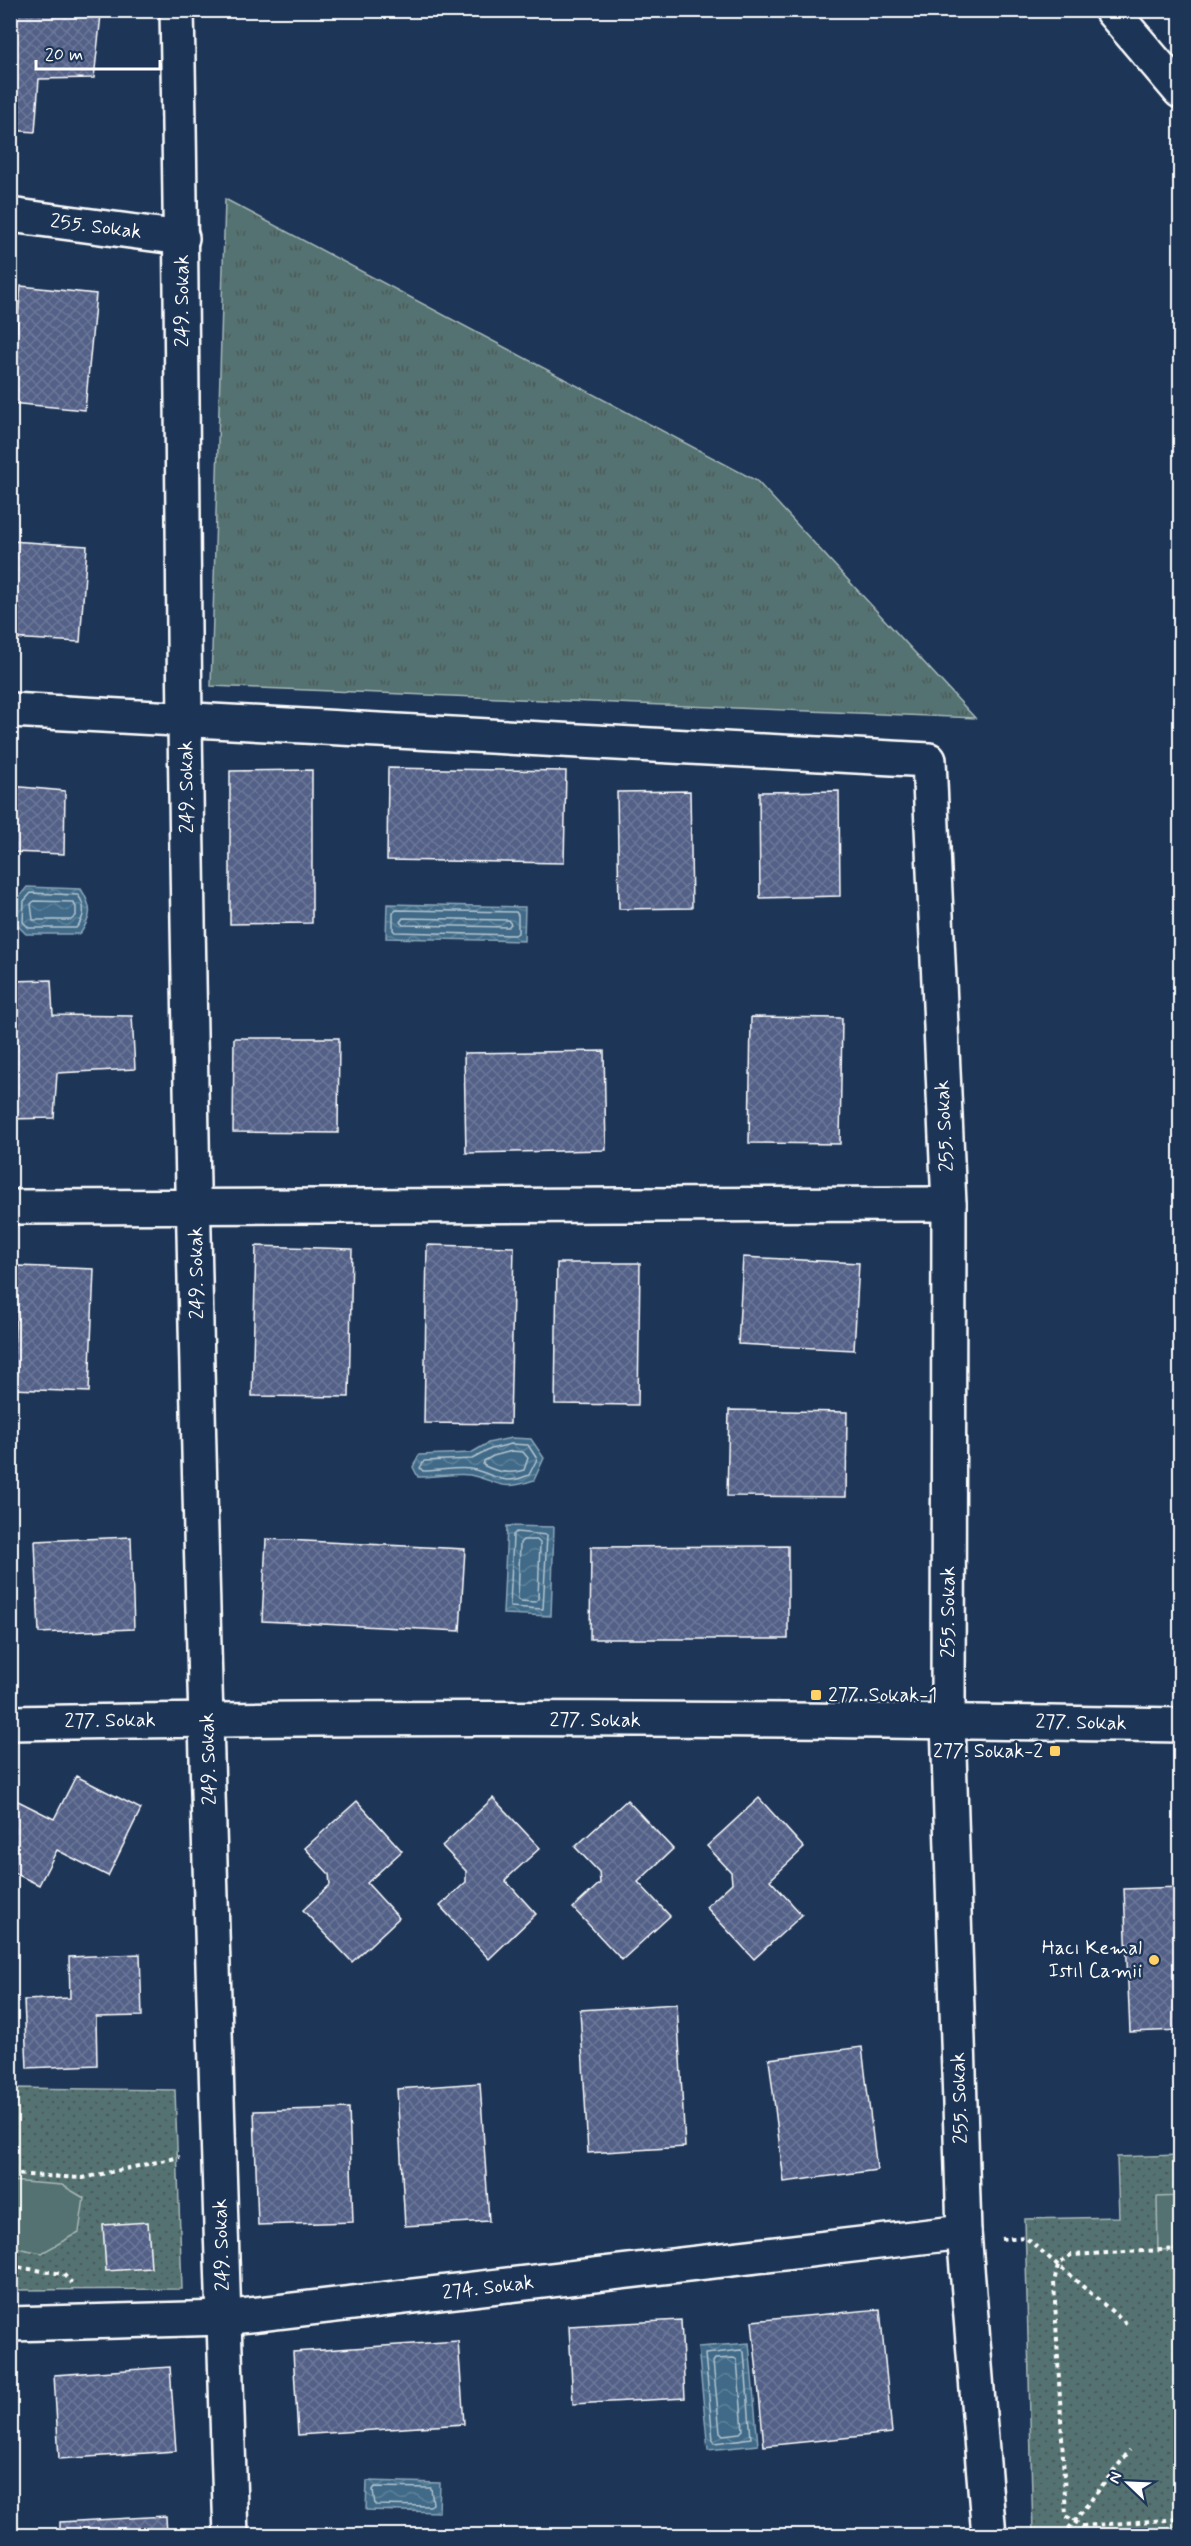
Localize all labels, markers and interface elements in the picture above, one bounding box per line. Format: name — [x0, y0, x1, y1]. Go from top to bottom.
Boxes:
scale bar — [36, 33, 160, 71]
text: 20 m — [45, 43, 83, 67]
street label: 255. Sokak — [49, 208, 143, 246]
street label: 249. Sokak — [169, 255, 196, 347]
street label: 249. Sokak — [173, 740, 201, 834]
street label: 255. Sokak — [929, 1079, 961, 1173]
street label: 249. Sokak — [183, 1226, 211, 1320]
street label: 255. Sokak — [935, 1566, 962, 1658]
place label: 277. Sokak-1 — [828, 1682, 937, 1709]
marker: 277. Sokak-1 — [809, 1688, 823, 1702]
street label: 277. Sokak — [64, 1707, 156, 1735]
street label: 277. Sokak — [549, 1707, 641, 1734]
street label: 277. Sokak — [1035, 1709, 1127, 1737]
street label: 249. Sokak — [194, 1712, 224, 1806]
place label: 277. Sokak-2 — [933, 1738, 1043, 1765]
marker: 277. Sokak-2 — [1048, 1744, 1062, 1758]
place label: Hacı Kemal Istıl Camii — [1042, 1935, 1142, 1985]
marker: Hacı Kemal Istıl Camii — [1147, 1953, 1161, 1967]
street label: 255. Sokak — [945, 2052, 975, 2144]
street label: 249. Sokak — [207, 2198, 237, 2292]
street label: 274. Sokak — [441, 2269, 535, 2307]
north arrow — [1098, 2453, 1158, 2513]
text: N — [1104, 2469, 1127, 2487]

